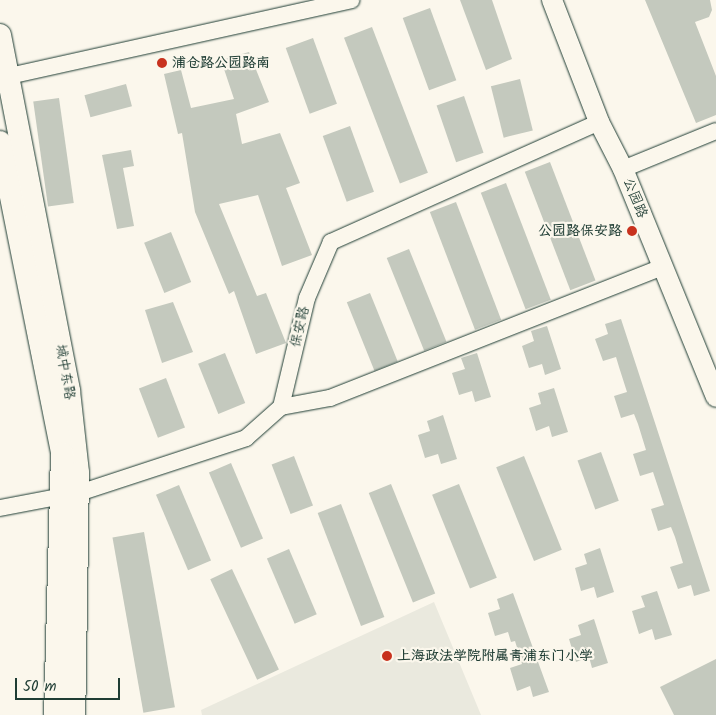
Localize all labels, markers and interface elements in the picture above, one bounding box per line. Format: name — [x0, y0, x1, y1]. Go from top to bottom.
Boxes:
place label: 浦仓路公园路南 — [172, 55, 270, 71]
marker: 浦仓路公园路南 — [156, 57, 168, 69]
street label: 公园路 — [619, 175, 651, 221]
place label: 公园路保安路 — [538, 223, 622, 239]
marker: 公园路保安路 — [626, 225, 638, 237]
street label: 保安路 — [287, 305, 313, 349]
street label: 城中东路 — [52, 343, 78, 401]
place label: 上海政法学院附属青浦东门小学 — [397, 648, 593, 664]
marker: 上海政法学院附属青浦东门小学 — [381, 650, 393, 662]
scale bar — [18, 668, 122, 700]
text: 50 m — [23, 675, 57, 699]

